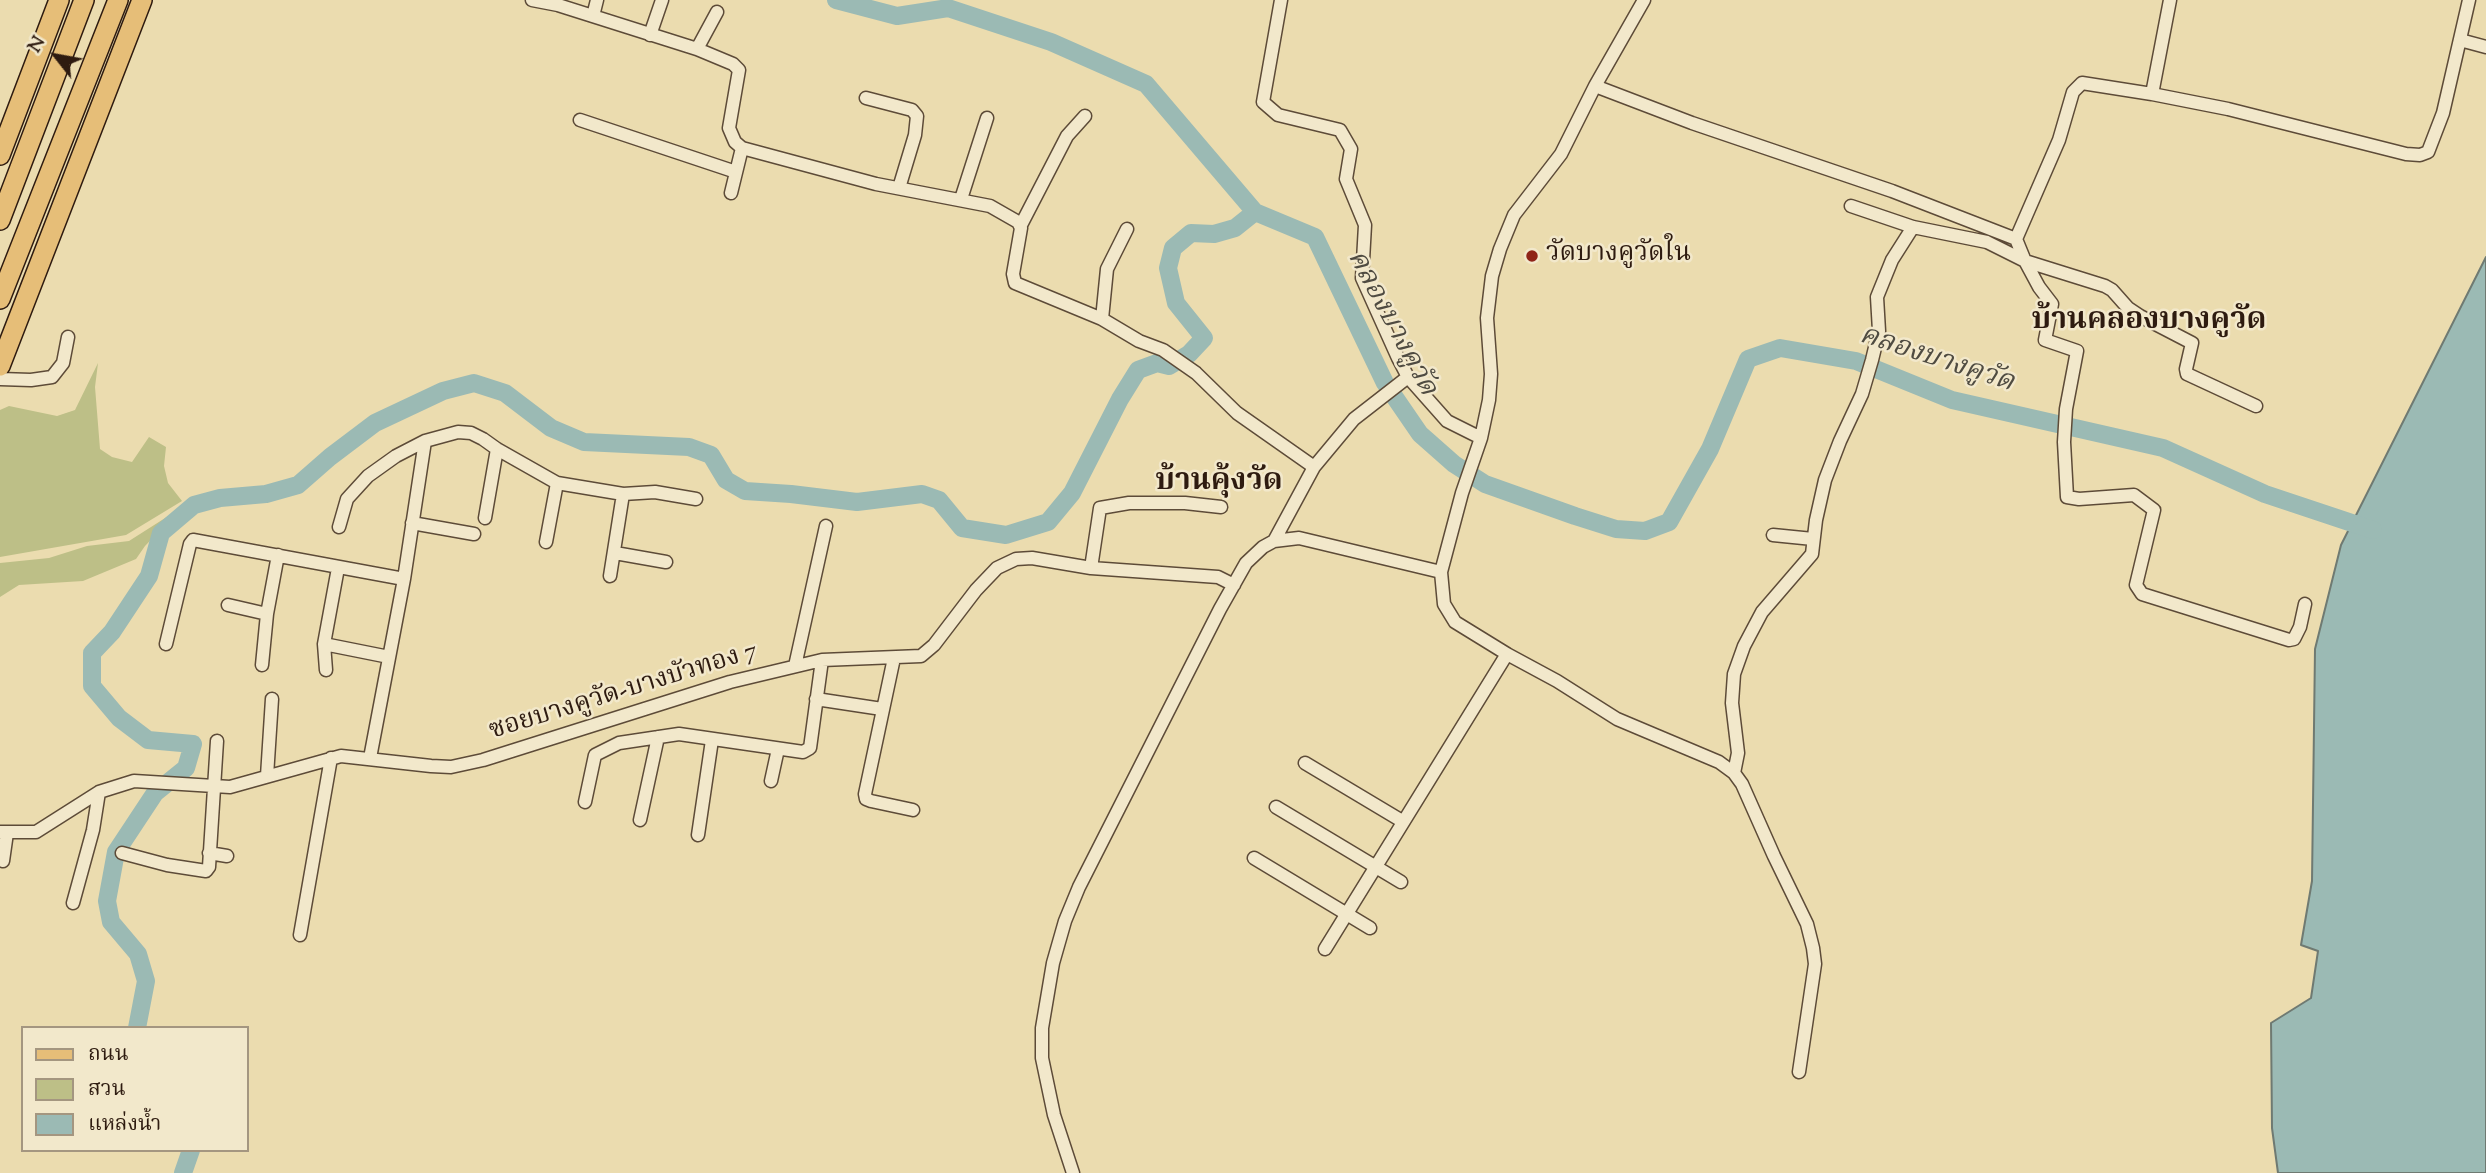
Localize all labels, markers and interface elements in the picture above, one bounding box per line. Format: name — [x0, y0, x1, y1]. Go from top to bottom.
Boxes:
north arrow — [21, 21, 91, 91]
text: N — [22, 31, 53, 58]
place label: วัดบางคูวัดใน — [1546, 240, 1691, 272]
water label: คลองบางคูวัด — [1338, 245, 1442, 403]
marker: วัดบางคูวัดใน — [1524, 248, 1540, 264]
district label: บ้านคลองบางคูวัด — [2032, 305, 2266, 341]
water label: คลองบางคูวัด — [1855, 320, 2017, 402]
district label: บ้านคุ้งวัด — [1155, 466, 1283, 502]
street label: ซอยบางคูวัด-บางบัวทอง 7 — [486, 637, 762, 749]
legend — [21, 1026, 248, 1152]
text: ถนน — [88, 1040, 129, 1070]
text: สวน — [88, 1075, 126, 1105]
text: แหล่งน้ำ — [88, 1110, 161, 1140]

